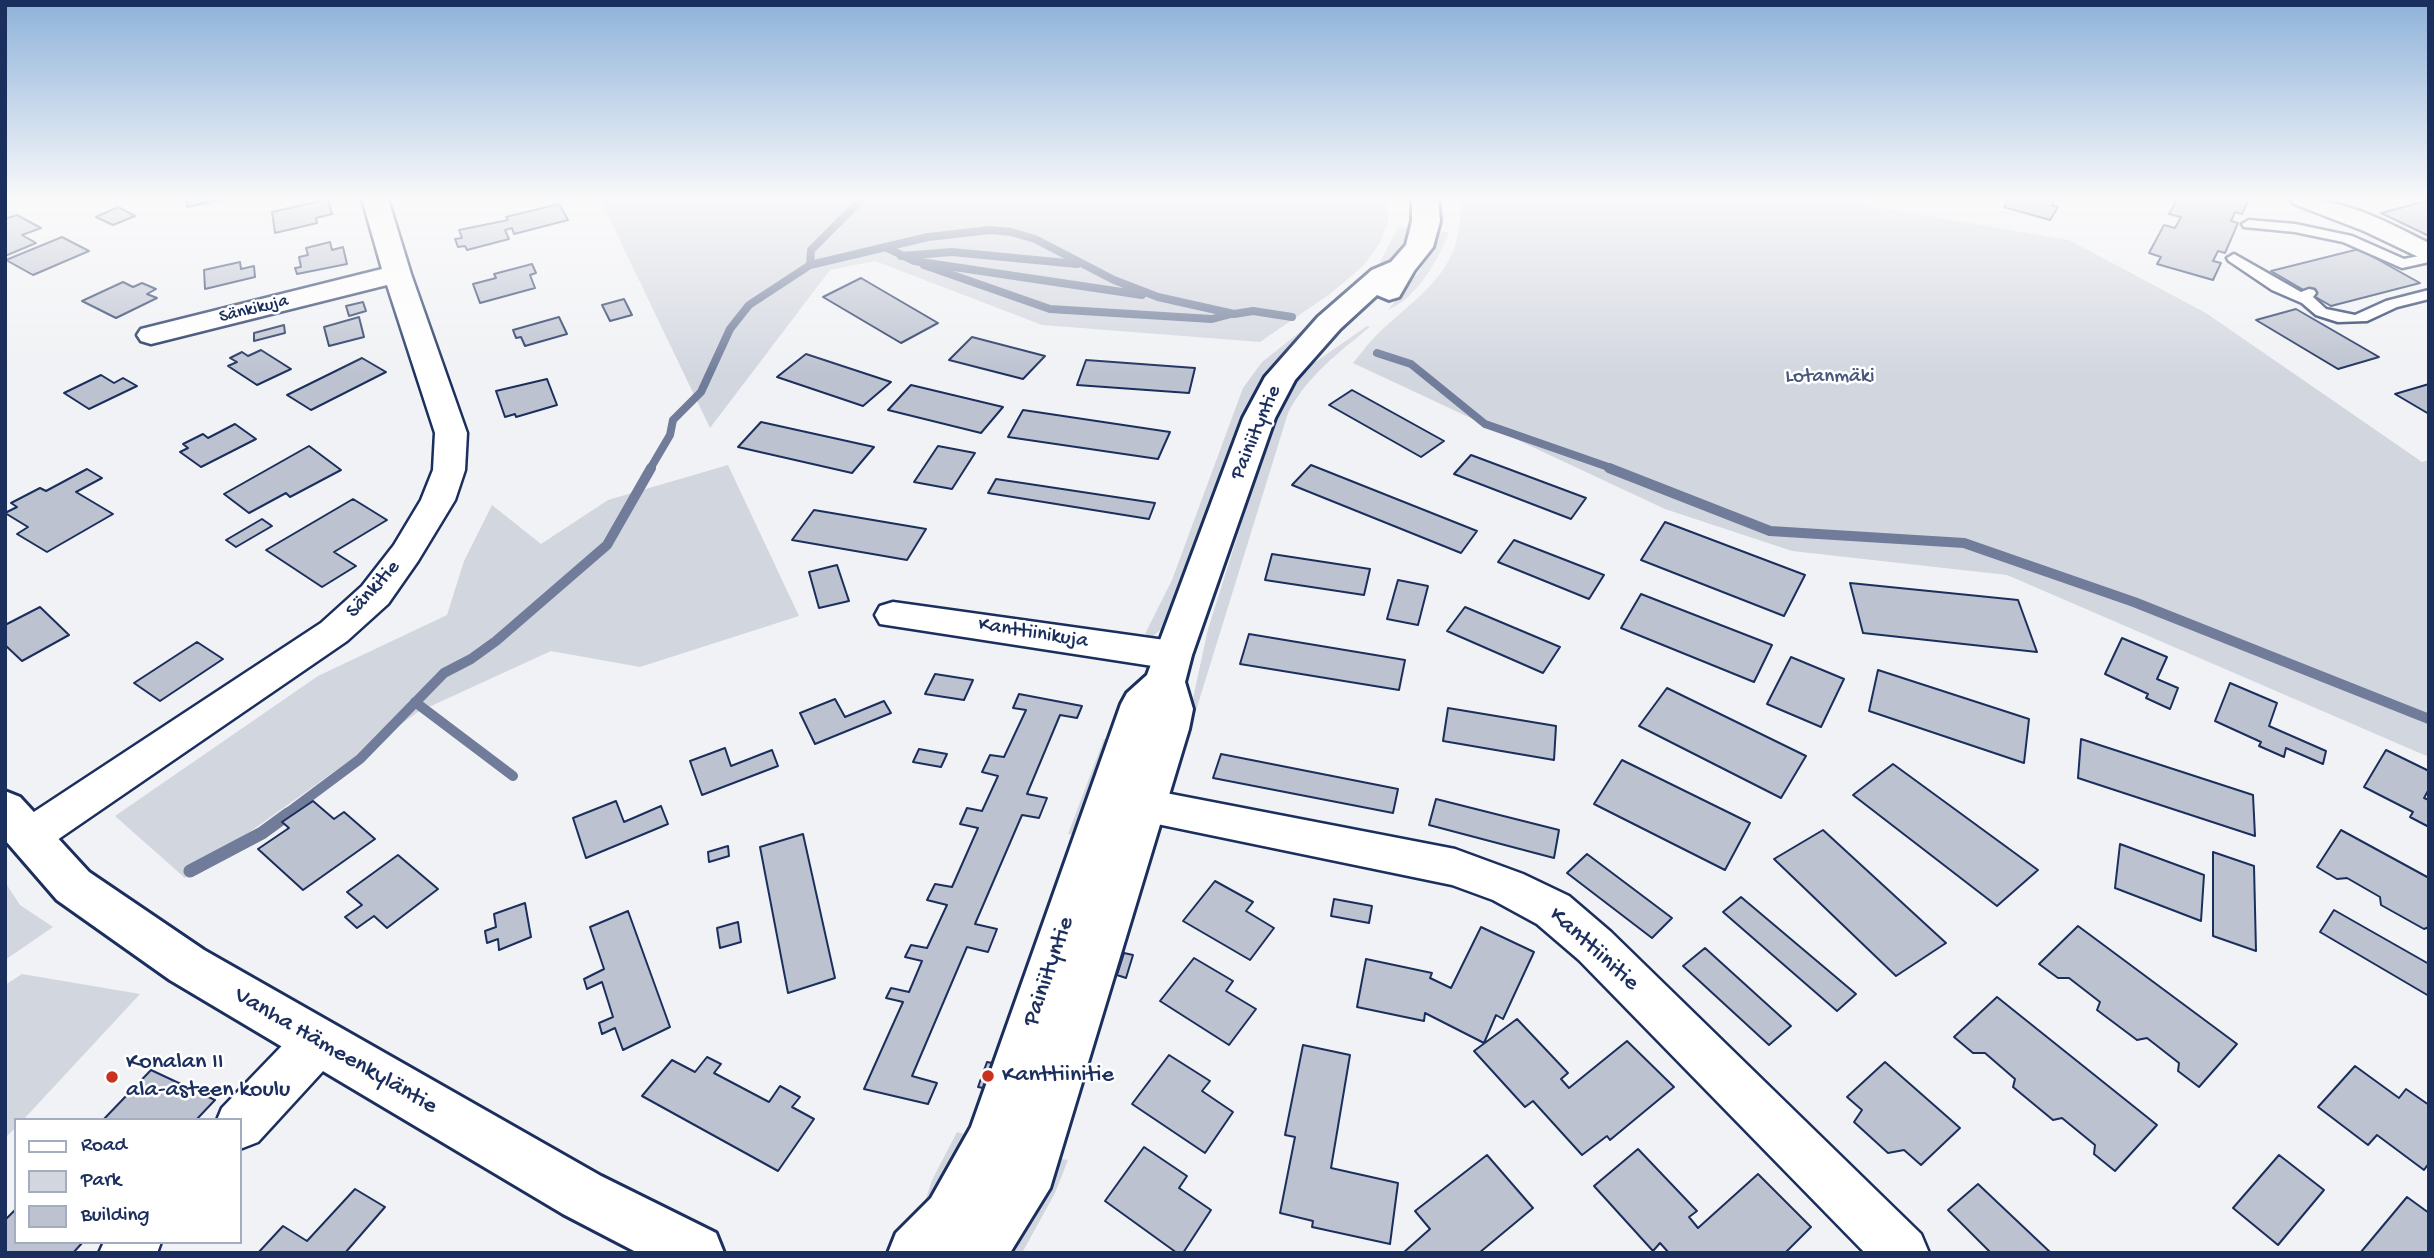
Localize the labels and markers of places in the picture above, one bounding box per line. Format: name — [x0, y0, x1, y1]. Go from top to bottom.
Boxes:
place label: Konalan II ala-asteen koulu — [126, 1049, 290, 1105]
place label: Kanttiinitie — [1002, 1062, 1114, 1090]
marker: Kanttiinitie — [980, 1068, 996, 1084]
marker: Konalan II ala-asteen koulu — [104, 1069, 120, 1085]

